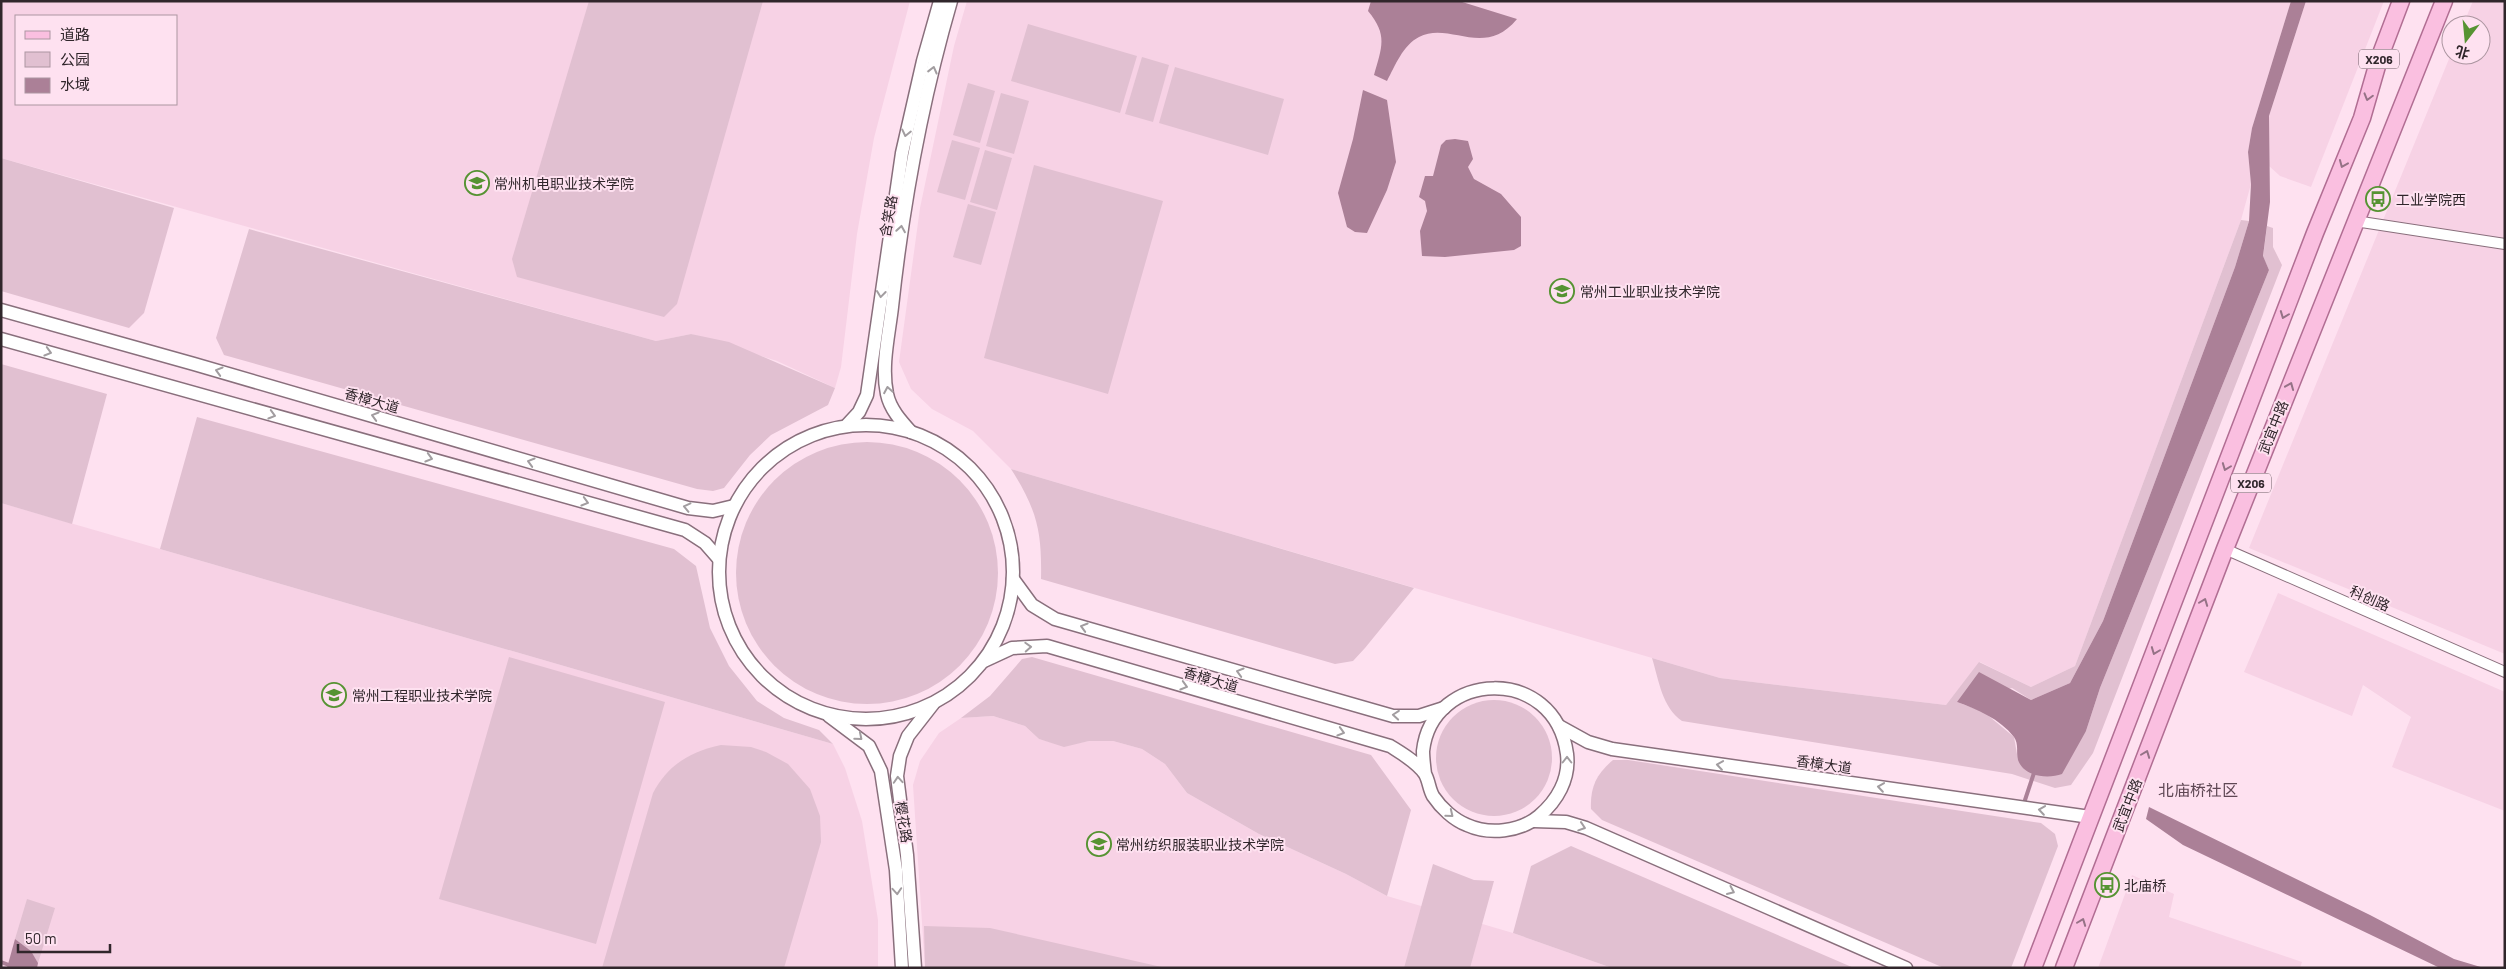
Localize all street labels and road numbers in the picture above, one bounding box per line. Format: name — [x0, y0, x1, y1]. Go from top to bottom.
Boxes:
road number: X206 — [2359, 50, 2399, 68]
street label: 含笑路 — [876, 194, 900, 238]
street label: 香樟大道 — [343, 384, 401, 416]
street label: 武宜中路 — [2255, 398, 2291, 456]
road number: X206 — [2231, 473, 2271, 492]
street label: 科创路 — [2347, 582, 2393, 614]
street label: 香樟大道 — [1182, 663, 1240, 695]
street label: 香樟大道 — [1795, 752, 1853, 776]
street label: 武宜中路 — [2109, 776, 2145, 834]
street label: 樱花路 — [892, 800, 916, 844]

